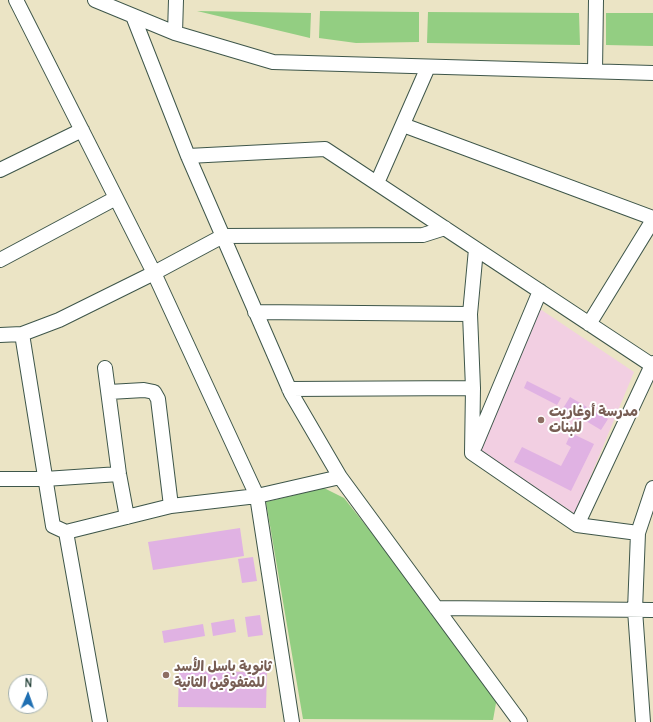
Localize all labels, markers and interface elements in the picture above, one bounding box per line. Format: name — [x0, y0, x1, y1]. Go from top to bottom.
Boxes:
place label: مدرسة أوغاريت للبنات — [549, 404, 638, 436]
marker: مدرسة أوغاريت للبنات — [536, 415, 546, 425]
place label: ثانوية باسل الأسد للمتفوقين الثانية — [174, 659, 272, 692]
marker: ثانوية باسل الأسد للمتفوقين الثانية — [161, 670, 171, 680]
north arrow — [8, 674, 48, 714]
text: N — [24, 676, 32, 690]

